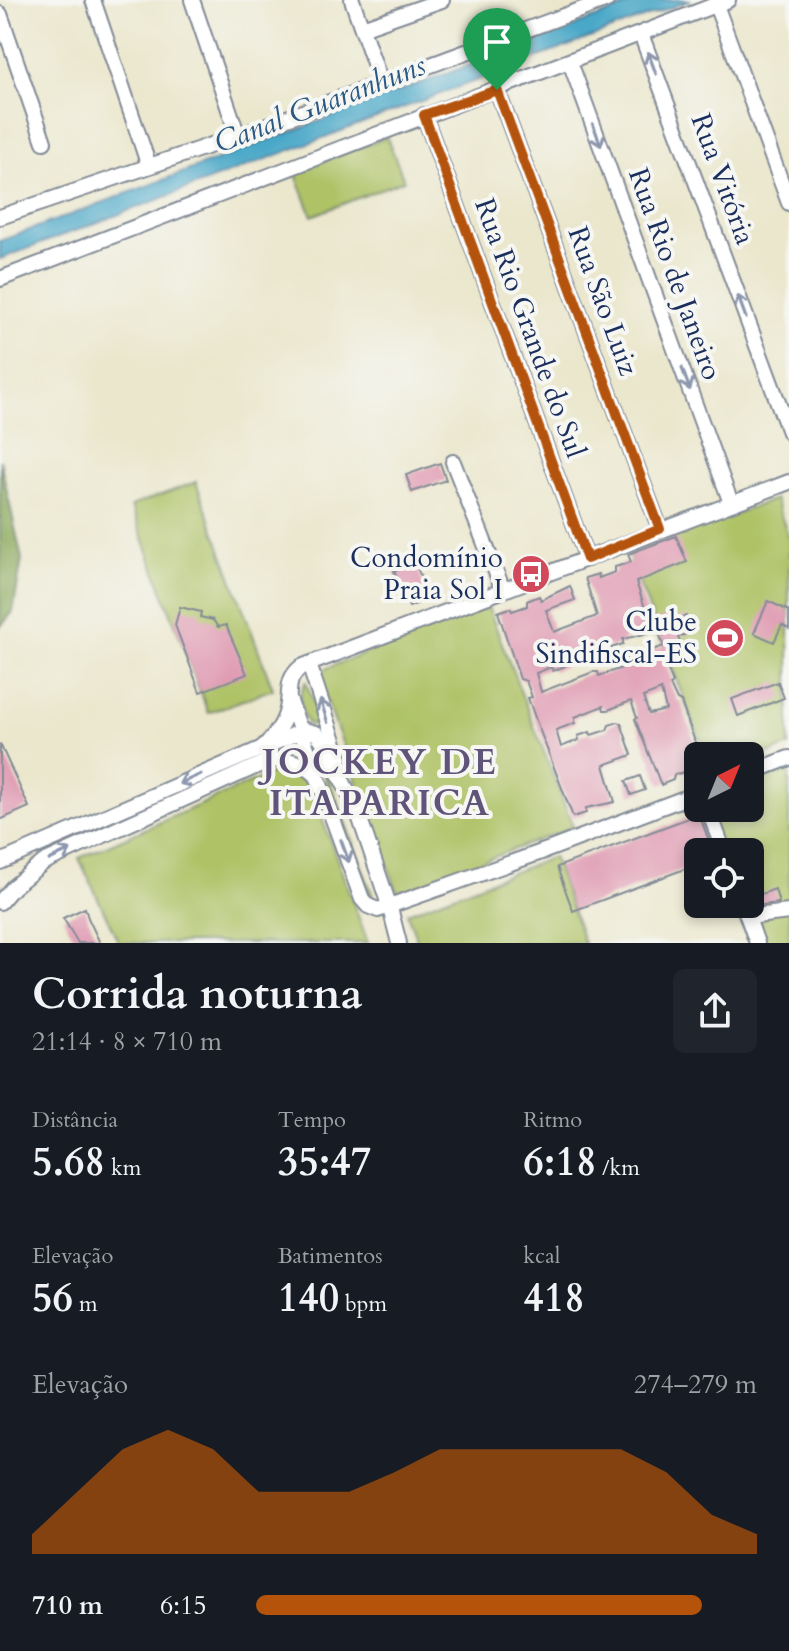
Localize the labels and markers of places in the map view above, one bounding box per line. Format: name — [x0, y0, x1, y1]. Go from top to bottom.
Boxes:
pin — [463, 8, 531, 90]
place label: Condomínio Praia Sol I — [350, 539, 503, 609]
bus stop icon: Condomínio Praia Sol I — [510, 553, 552, 595]
place label: Clube Sindifiscal-ES — [535, 603, 697, 673]
sports icon: Clube Sindifiscal-ES — [704, 617, 746, 659]

